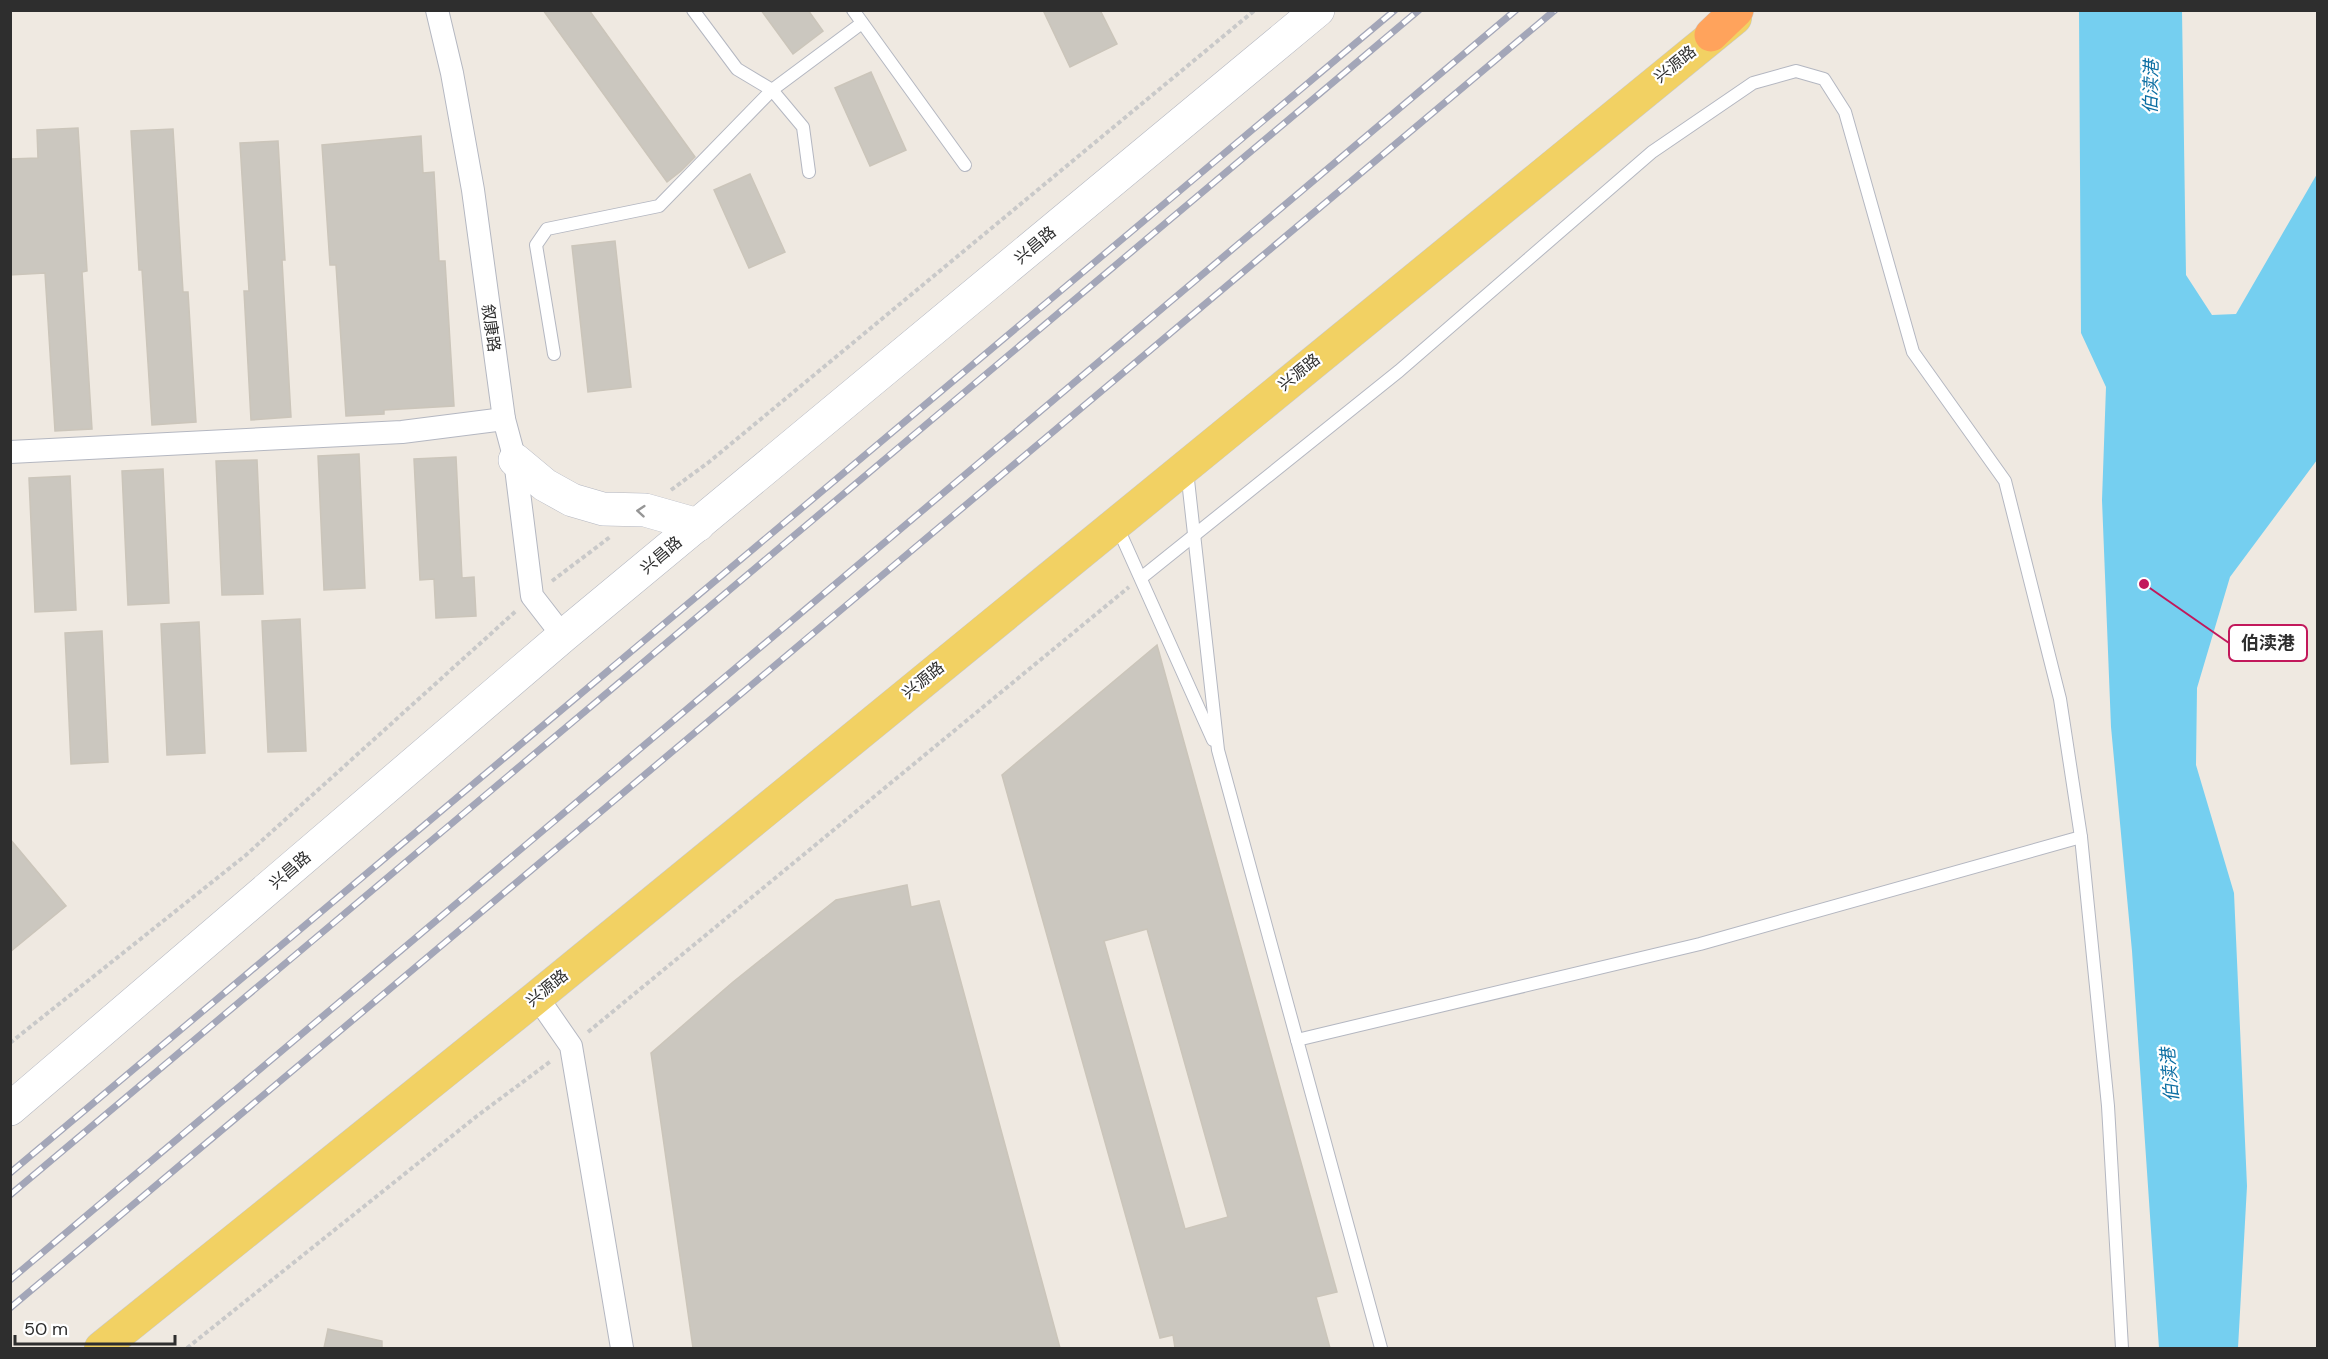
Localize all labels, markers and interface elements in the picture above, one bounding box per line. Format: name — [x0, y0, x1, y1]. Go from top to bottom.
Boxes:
street label: 兴源路 — [1650, 41, 1700, 87]
water label: 伯渎港 — [2139, 57, 2164, 114]
street label: 兴昌路 — [1010, 222, 1060, 268]
street label: 叙康路 — [477, 303, 505, 353]
street label: 兴源路 — [1274, 349, 1324, 395]
one-way arrow — [637, 504, 646, 517]
street label: 兴昌路 — [636, 532, 686, 578]
callout: 伯渎港 — [2229, 625, 2307, 661]
text: 伯渎港 — [2241, 631, 2295, 655]
street label: 兴源路 — [898, 657, 948, 703]
street label: 兴昌路 — [265, 846, 315, 894]
street label: 兴源路 — [522, 965, 572, 1011]
water label: 伯渎港 — [2155, 1044, 2184, 1103]
scale bar — [15, 1308, 176, 1346]
text: 50 m — [24, 1317, 68, 1341]

